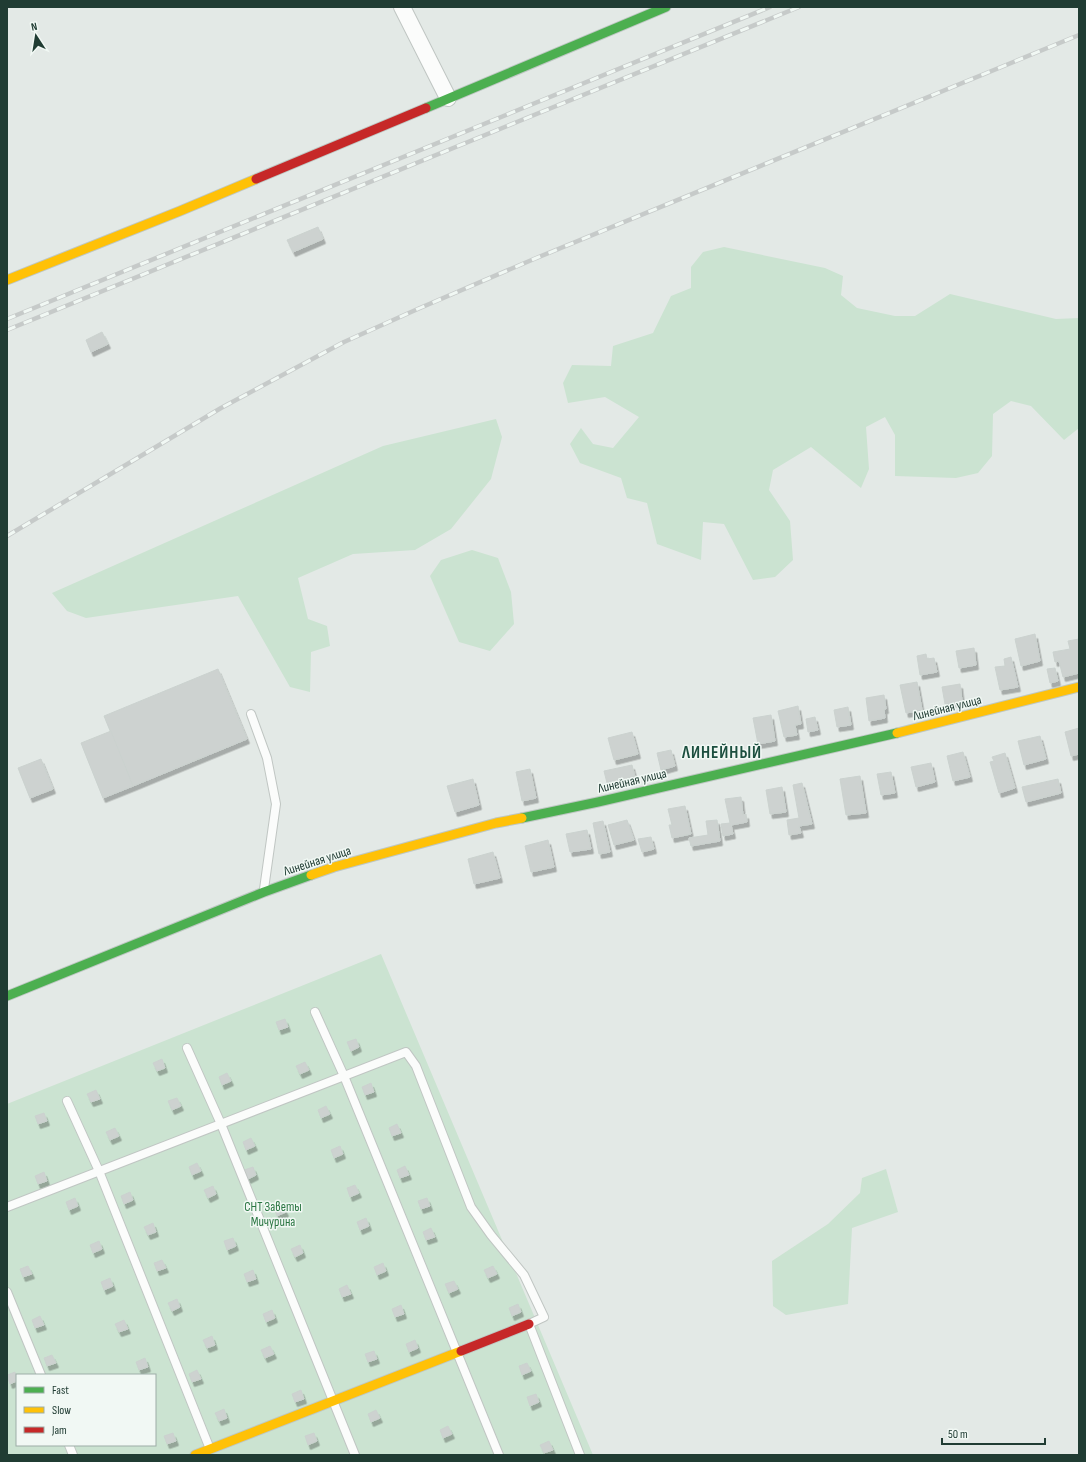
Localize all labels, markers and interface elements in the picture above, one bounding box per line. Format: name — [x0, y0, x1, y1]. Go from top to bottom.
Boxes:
north arrow — [16, 16, 56, 56]
text: N — [30, 20, 38, 34]
street label: Линейная улица — [910, 692, 983, 724]
district label: ЛИНЕЙНЫЙ — [681, 743, 762, 763]
street label: Линейная улица — [595, 765, 668, 797]
street label: Линейная улица — [281, 843, 353, 880]
park label: СНТ Заветы Мичурина — [244, 1199, 302, 1230]
legend — [16, 1374, 156, 1446]
text: Fast — [52, 1383, 69, 1398]
text: Slow — [52, 1403, 71, 1418]
scale bar — [942, 1420, 1045, 1446]
text: Jam — [51, 1423, 67, 1438]
text: 50 m — [948, 1427, 968, 1442]

